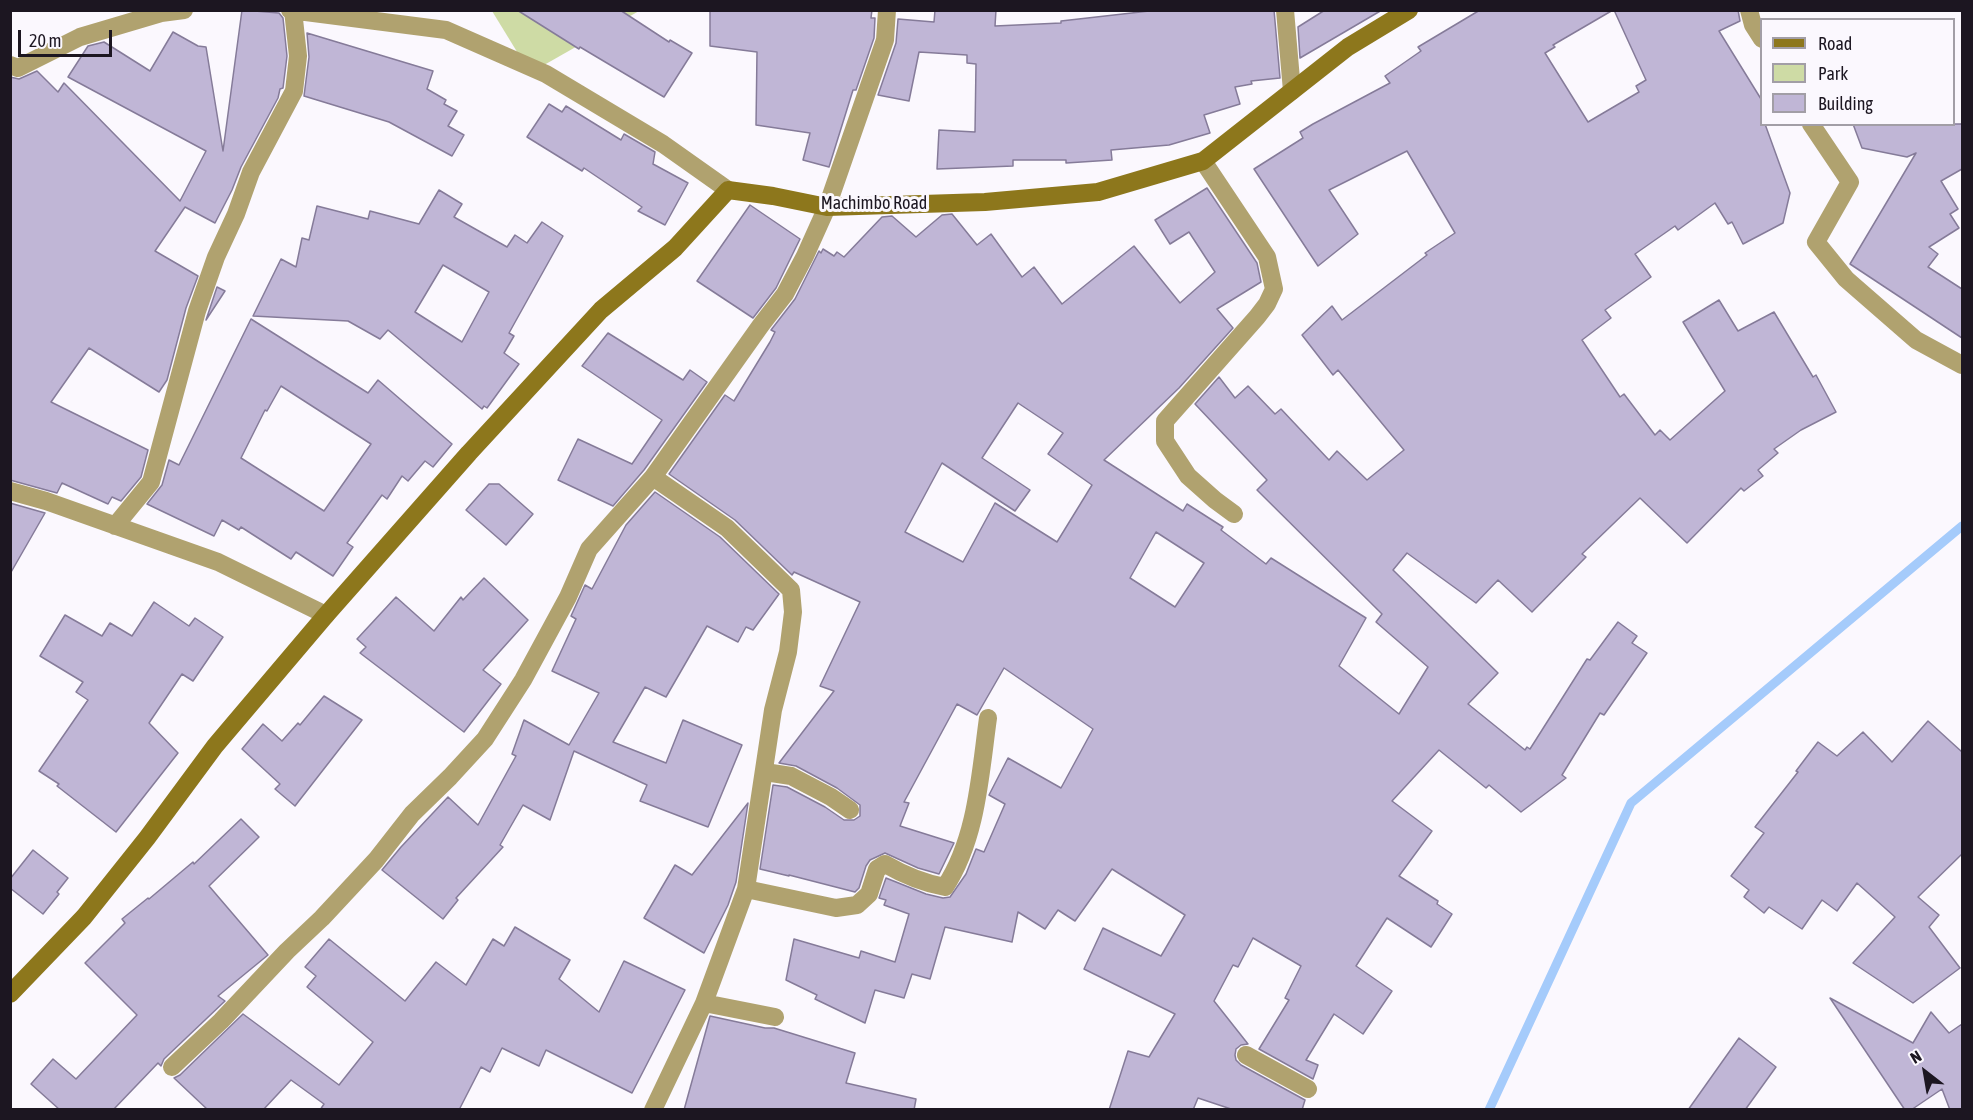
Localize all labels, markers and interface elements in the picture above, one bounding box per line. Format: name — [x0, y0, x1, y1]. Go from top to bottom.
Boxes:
scale bar — [21, 18, 116, 56]
legend — [1760, 18, 1955, 126]
text: 20 m — [29, 30, 61, 51]
text: Road — [1818, 33, 1852, 54]
text: Park — [1818, 63, 1848, 84]
text: Building — [1818, 93, 1873, 114]
street label: Machimbo Road — [821, 192, 927, 214]
north arrow — [1895, 1042, 1955, 1102]
text: N — [1907, 1046, 1924, 1067]

